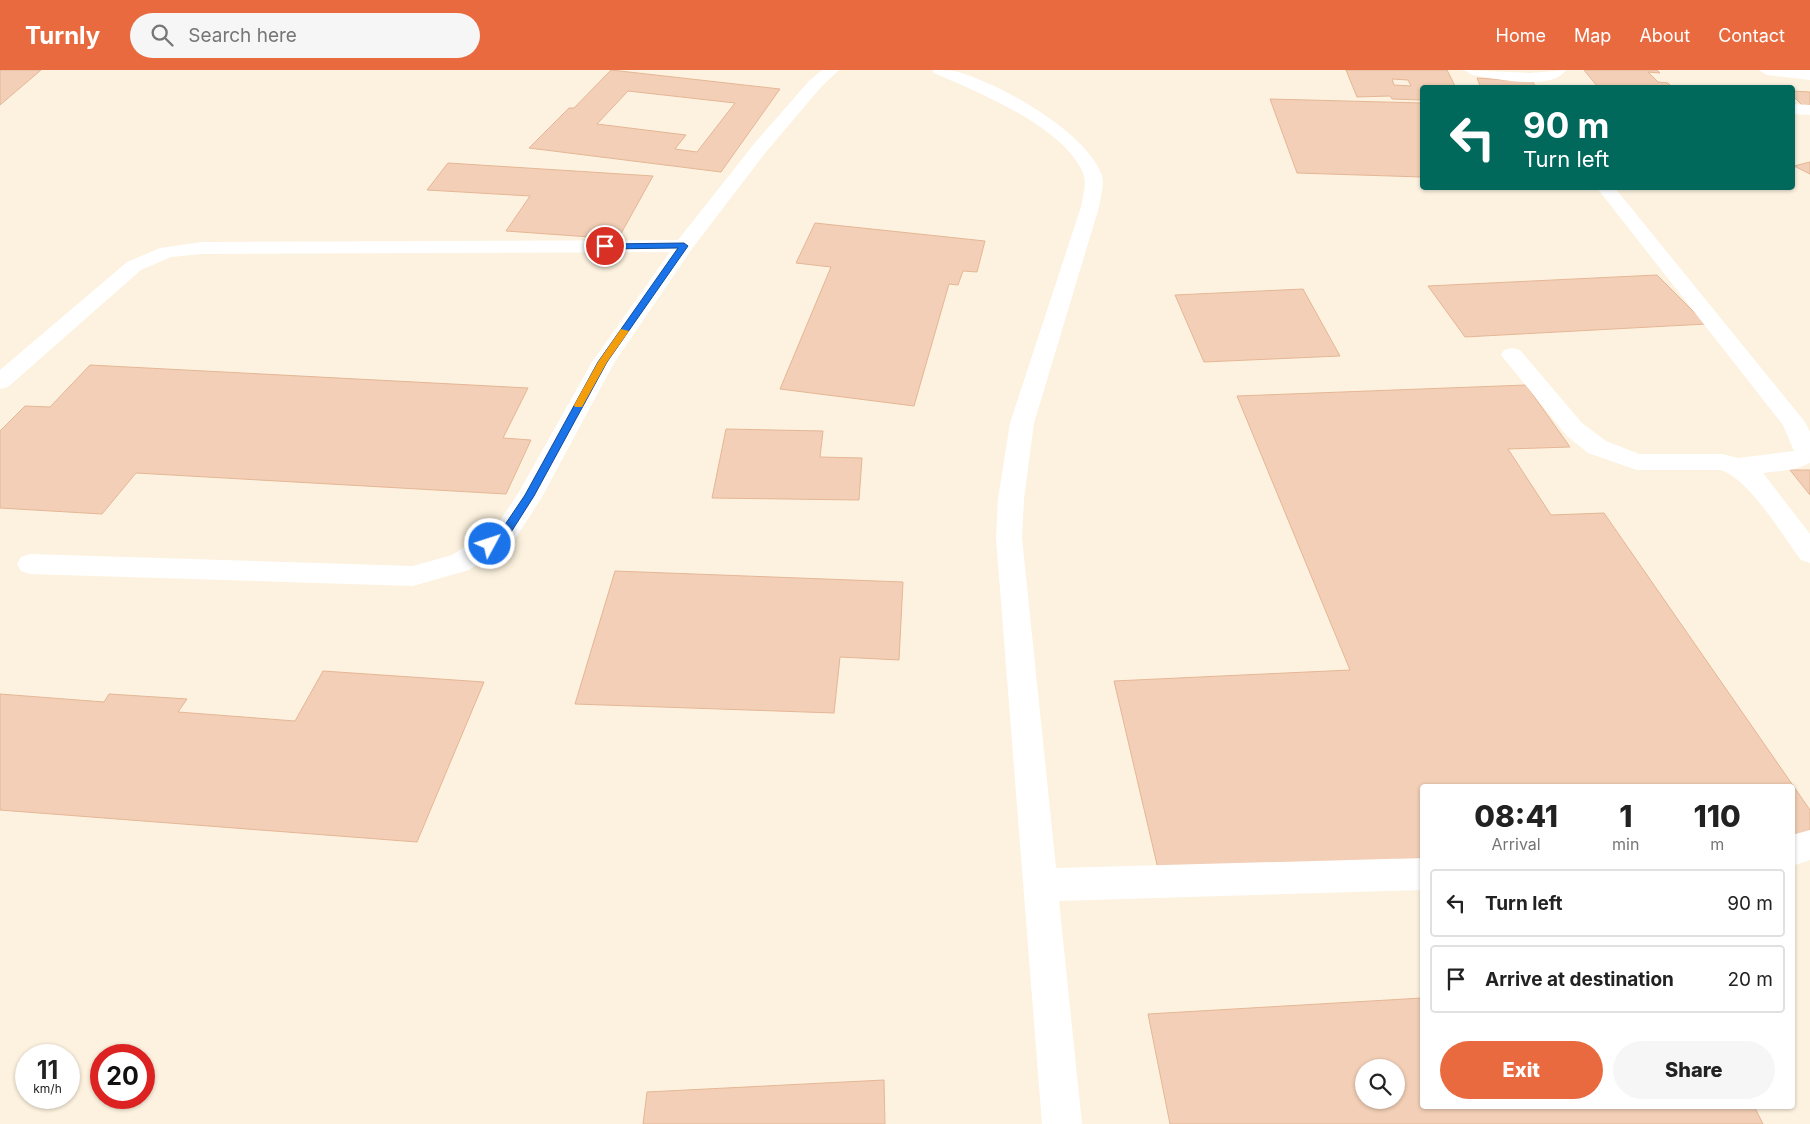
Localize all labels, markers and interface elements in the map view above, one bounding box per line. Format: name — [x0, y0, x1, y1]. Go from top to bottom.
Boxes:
search box — [130, 13, 480, 58]
text: Turnly — [25, 21, 100, 50]
icon: search — [148, 21, 176, 49]
text: Search here — [188, 24, 297, 47]
text: Home — [1496, 25, 1546, 46]
text: Map — [1574, 25, 1611, 46]
text: About — [1639, 25, 1690, 46]
text: Contact — [1718, 25, 1785, 46]
text: 90 m — [1523, 104, 1610, 146]
icon: left — [1440, 105, 1505, 170]
text: Turn left — [1523, 146, 1609, 172]
pin — [584, 225, 626, 267]
icon: arrive — [591, 232, 619, 260]
position arrow — [463, 517, 515, 569]
text: 08:41 — [1474, 798, 1558, 834]
text: 1 — [1619, 798, 1632, 834]
text: 110 — [1694, 798, 1741, 834]
text: Arrival — [1491, 834, 1541, 854]
text: min — [1612, 834, 1639, 854]
text: m — [1710, 834, 1724, 854]
icon: left — [1442, 889, 1470, 917]
text: Turn left — [1485, 892, 1563, 915]
text: 90 m — [1727, 892, 1773, 915]
icon: arrive — [1442, 965, 1470, 993]
text: Arrive at destination — [1485, 968, 1674, 991]
text: 20 m — [1727, 968, 1773, 991]
button: Exit — [1440, 1041, 1603, 1099]
button: Share — [1613, 1041, 1775, 1099]
speed limit sign: 20 — [90, 1044, 155, 1109]
text: 11 — [37, 1055, 58, 1085]
map controls — [1355, 1059, 1405, 1109]
button: search — [1355, 1059, 1405, 1109]
text: km/h — [33, 1081, 62, 1096]

